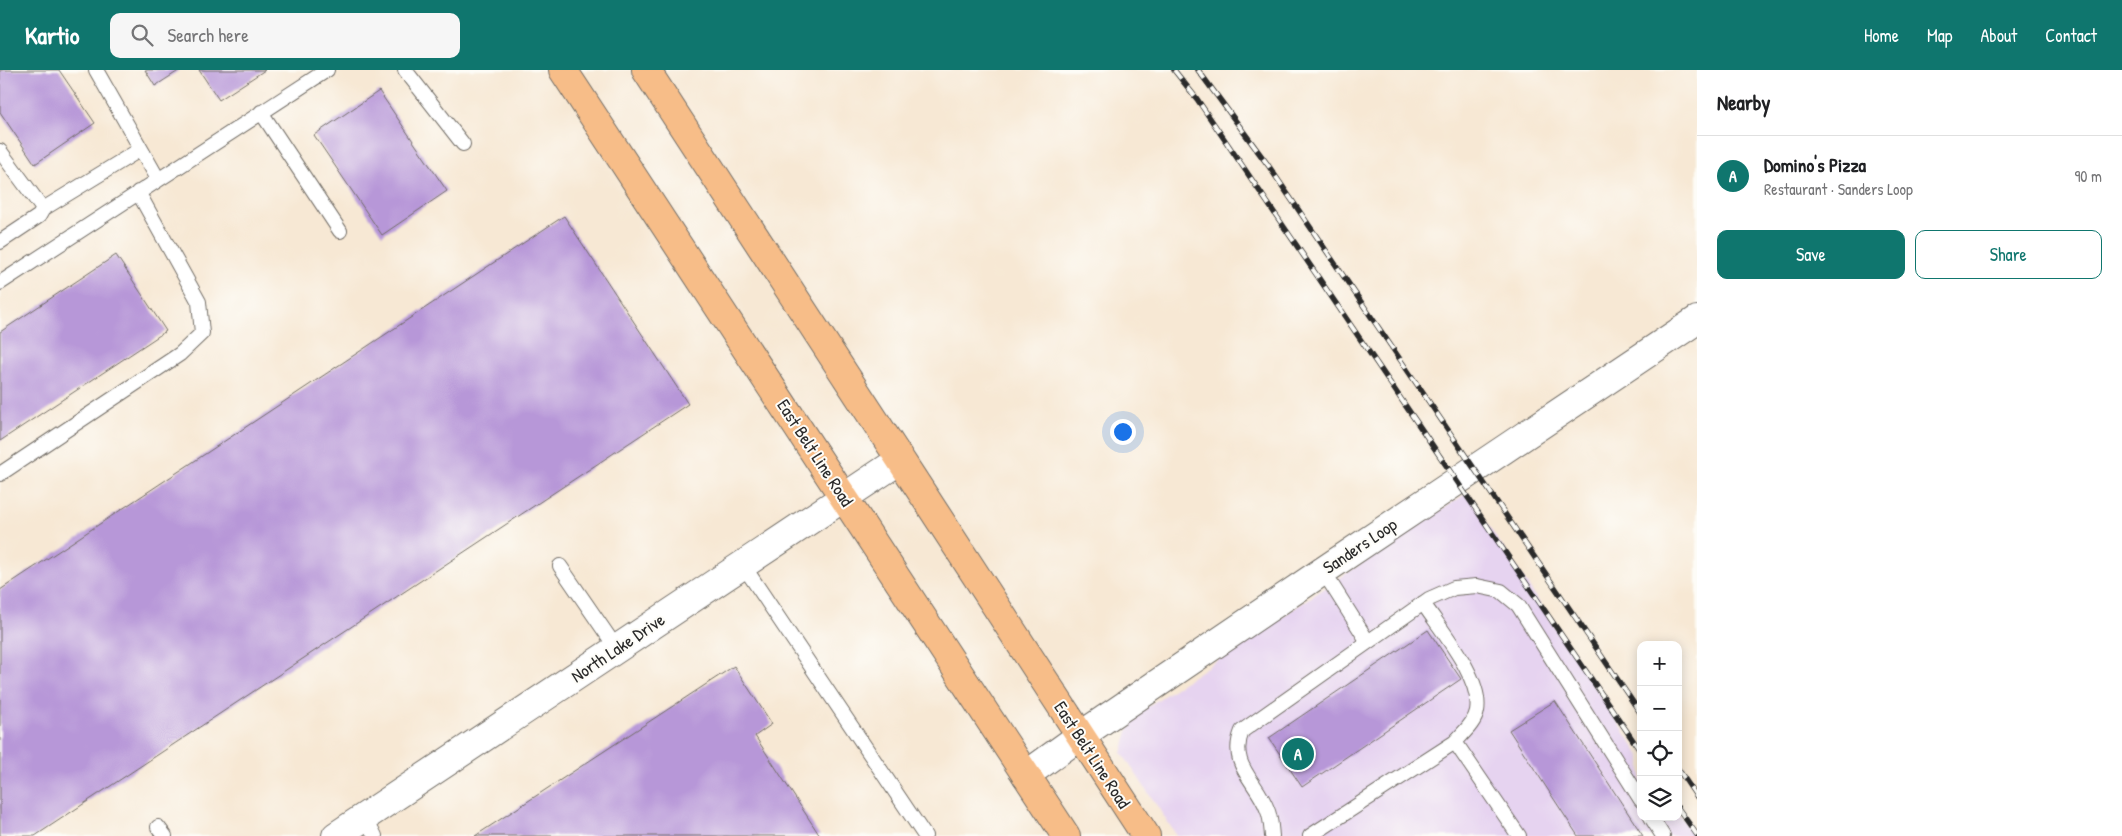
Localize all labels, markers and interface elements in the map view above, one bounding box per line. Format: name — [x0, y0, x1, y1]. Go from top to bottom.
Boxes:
search box — [110, 13, 460, 58]
text: Kartio — [25, 19, 80, 51]
icon: search — [128, 21, 156, 49]
text: Search here — [168, 22, 249, 48]
text: Home — [1864, 23, 1899, 48]
text: Map — [1927, 23, 1952, 48]
text: About — [1980, 23, 2017, 48]
text: Contact — [2045, 23, 2097, 48]
text: Nearby — [1717, 88, 1770, 117]
text: Domino's Pizza — [1764, 152, 1866, 178]
text: A — [1729, 165, 1737, 187]
text: 90 m — [2074, 165, 2102, 187]
text: Restaurant · Sanders Loop — [1764, 178, 1913, 200]
button: Save — [1717, 230, 1905, 279]
button: Share — [1915, 230, 2102, 279]
street label: East Belt Line Road — [771, 394, 859, 511]
your location — [1110, 419, 1136, 445]
street label: Sanders Loop — [1318, 511, 1402, 580]
street label: North Lake Drive — [566, 607, 670, 688]
map controls — [1637, 641, 1682, 821]
button: + — [1637, 641, 1682, 686]
button: − — [1637, 686, 1682, 731]
street label: East Belt Line Road — [1048, 696, 1136, 813]
button: locate — [1637, 731, 1682, 776]
pin: A — [1282, 735, 1314, 773]
button: layers — [1637, 776, 1682, 821]

